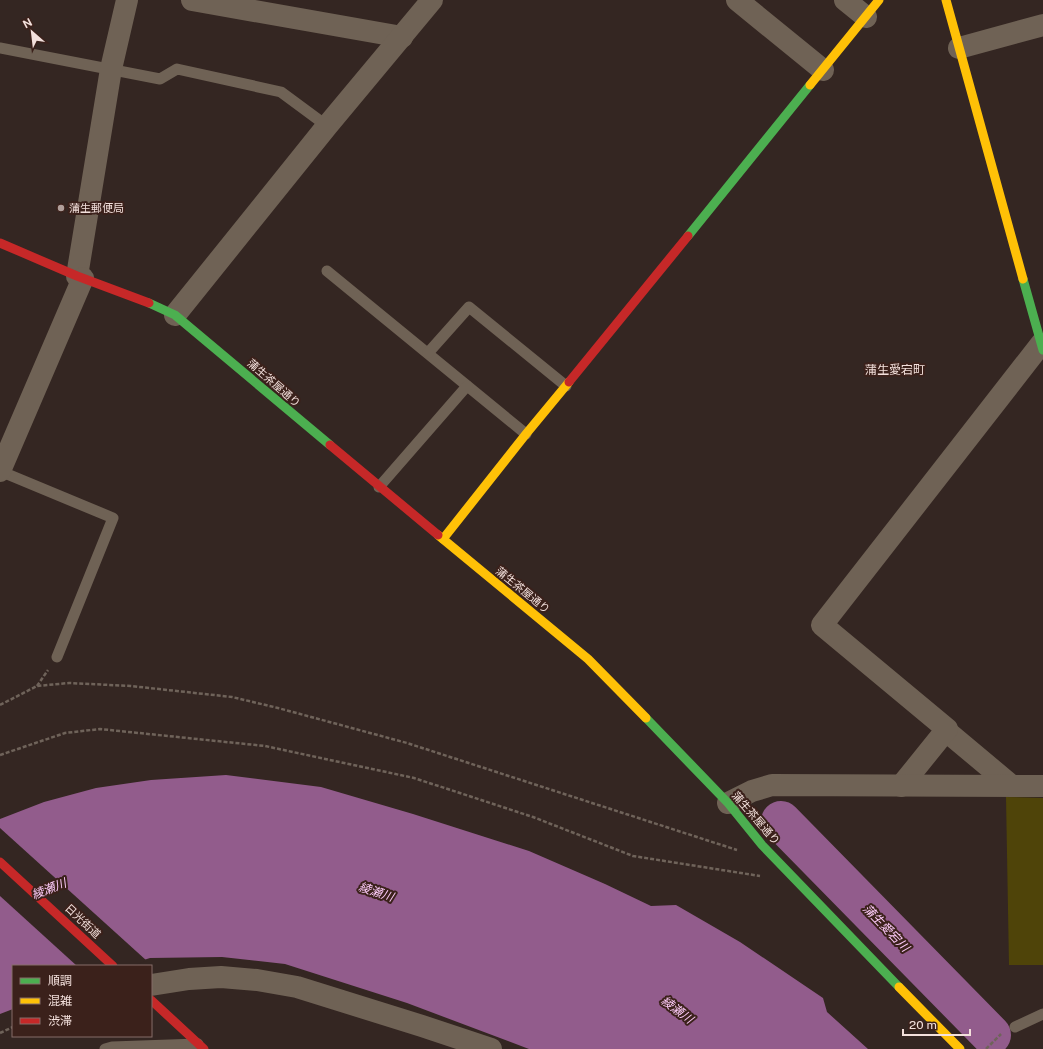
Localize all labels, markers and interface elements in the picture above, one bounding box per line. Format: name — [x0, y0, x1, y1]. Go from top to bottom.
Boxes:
north arrow — [12, 12, 52, 52]
text: N — [21, 16, 34, 30]
place label: 蒲生郵便局 — [69, 202, 124, 214]
marker: 蒲生郵便局 — [56, 203, 66, 213]
street label: 蒲生茶屋通り — [245, 357, 303, 409]
district label: 蒲生愛宕町 — [865, 363, 925, 377]
street label: 蒲生茶屋通り — [494, 565, 552, 615]
street label: 蒲生茶屋通り — [730, 789, 782, 847]
water label: 綾瀬川 — [30, 875, 70, 902]
water label: 綾瀬川 — [357, 880, 397, 905]
street label: 日光街道 — [63, 902, 103, 940]
water label: 蒲生愛宕川 — [860, 902, 913, 956]
legend — [12, 965, 152, 1037]
text: 順調 — [48, 974, 72, 988]
text: 混雑 — [48, 994, 72, 1008]
water label: 綾瀬川 — [658, 994, 697, 1028]
scale bar — [903, 1011, 970, 1037]
text: 渋滞 — [48, 1014, 72, 1028]
text: 20 m — [909, 1018, 937, 1032]

